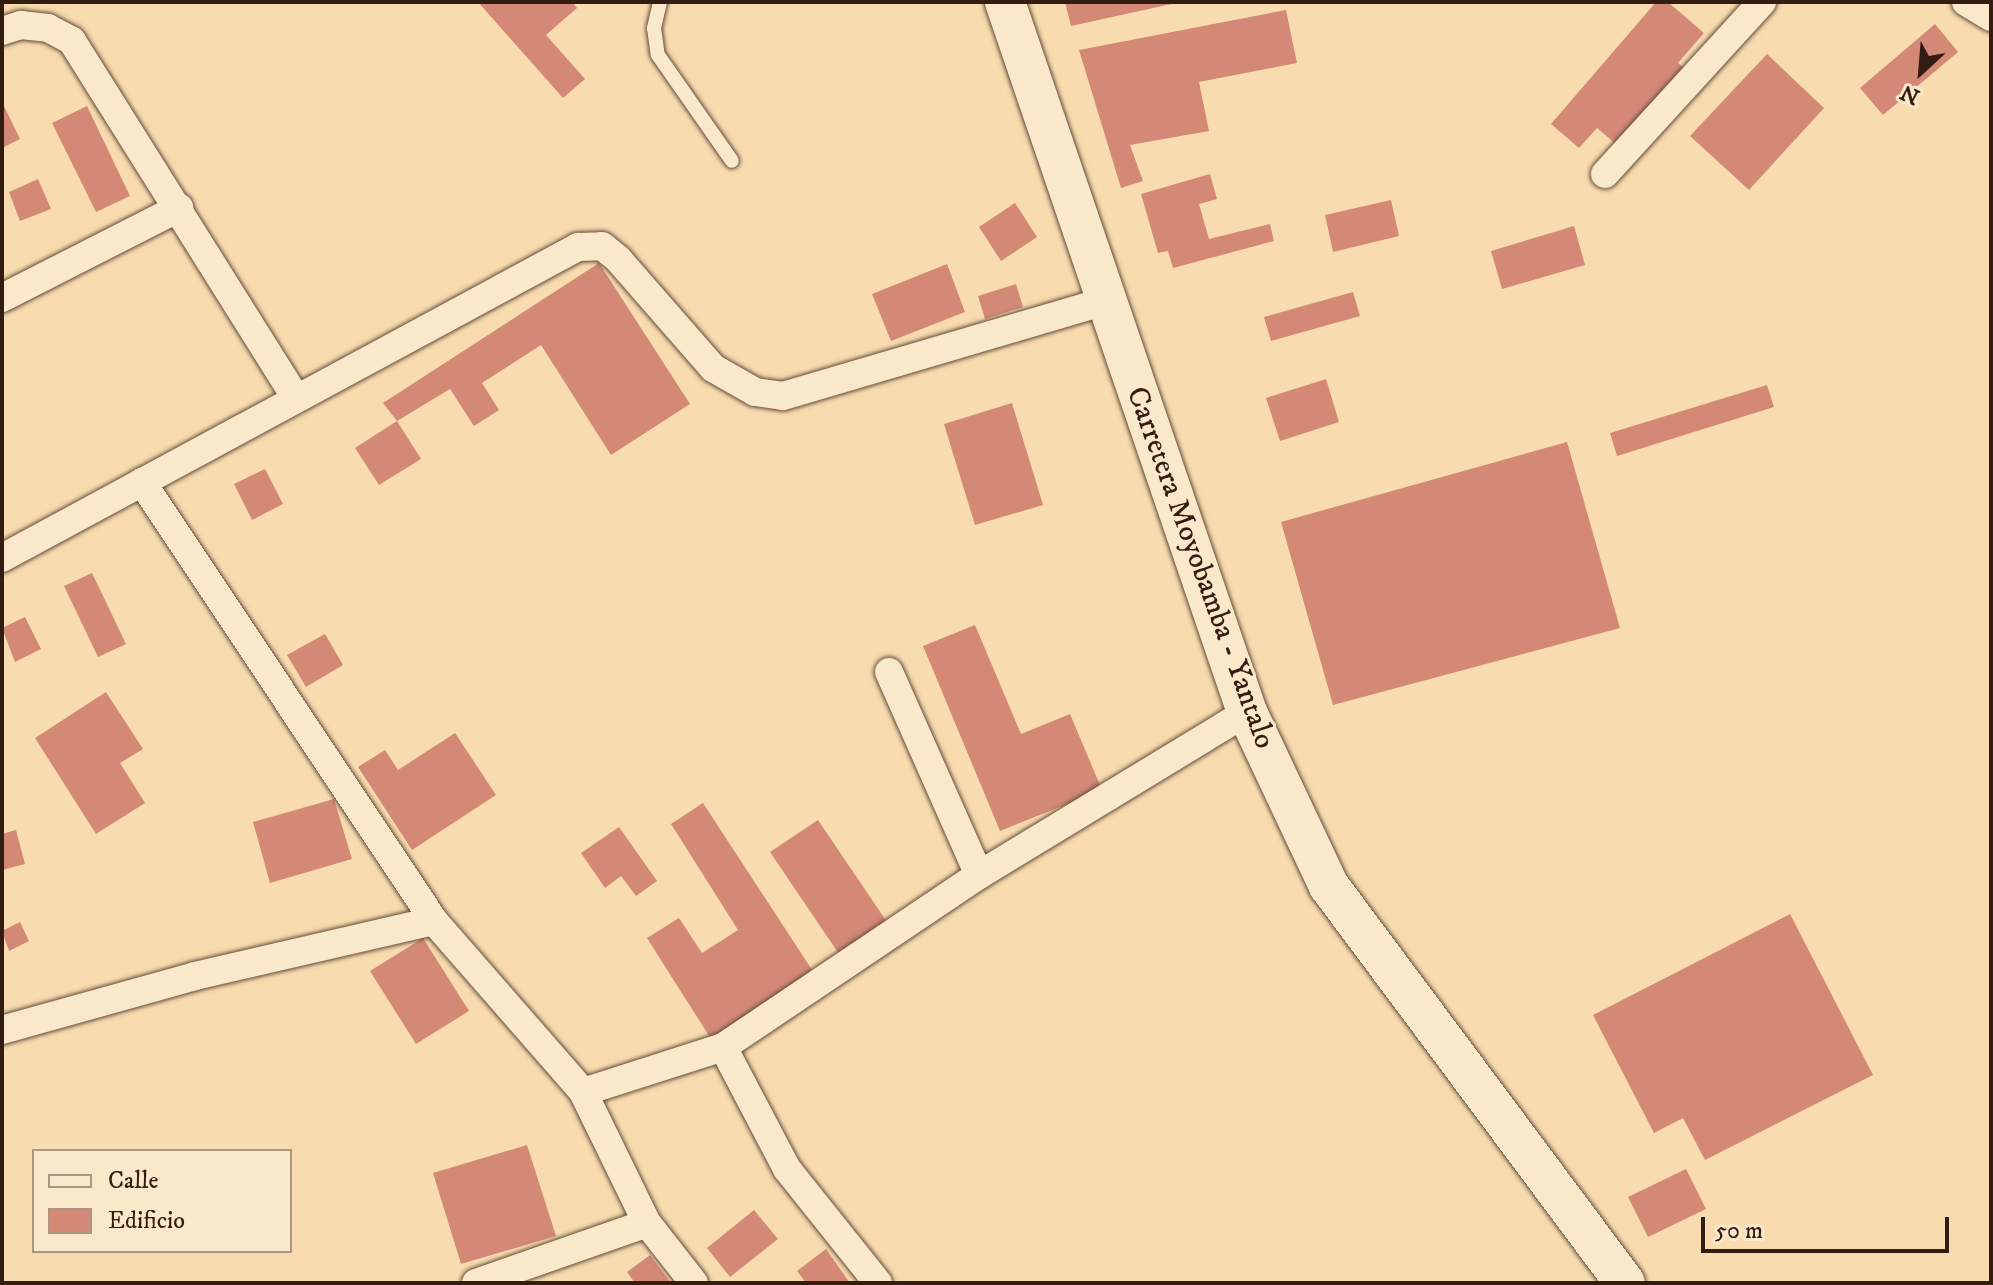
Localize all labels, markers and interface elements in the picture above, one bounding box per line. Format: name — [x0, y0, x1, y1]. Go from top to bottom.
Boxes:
north arrow — [1881, 32, 1961, 112]
text: N — [1896, 78, 1924, 110]
street label: Carretera Moyobamba - Yantalo — [1118, 382, 1282, 754]
legend — [32, 1149, 292, 1253]
text: Calle — [108, 1166, 158, 1196]
scale bar — [1705, 1201, 1953, 1251]
text: Edificio — [108, 1206, 185, 1236]
text: 50 m — [1715, 1216, 1763, 1246]

